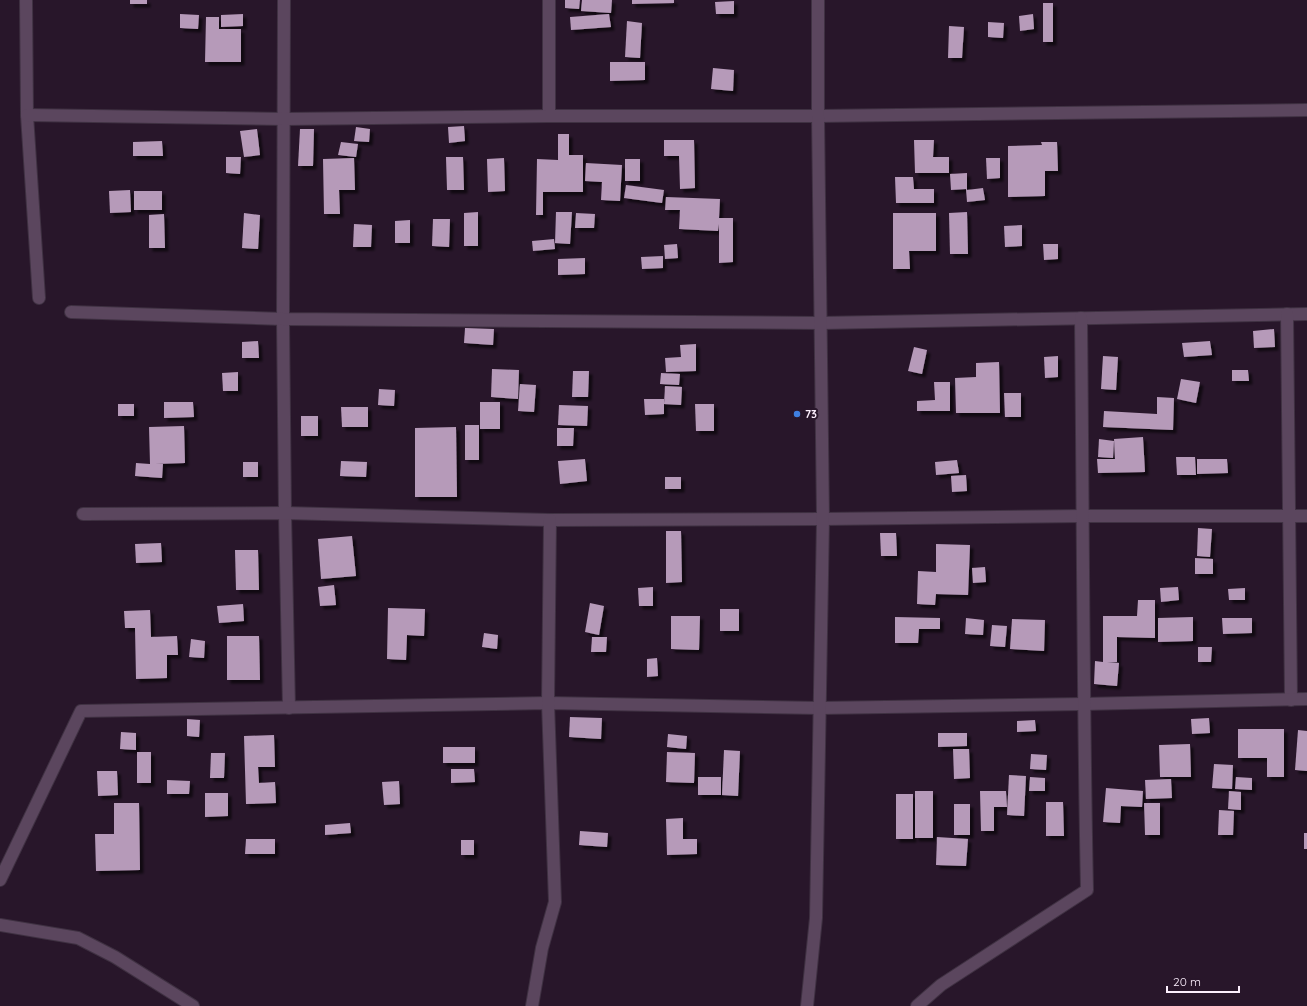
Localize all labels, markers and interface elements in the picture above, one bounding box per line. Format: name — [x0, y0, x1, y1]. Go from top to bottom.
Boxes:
place label: 73 — [805, 407, 817, 421]
marker: 73 — [792, 409, 802, 419]
scale bar — [1167, 968, 1239, 994]
text: 20 m — [1173, 974, 1201, 989]

